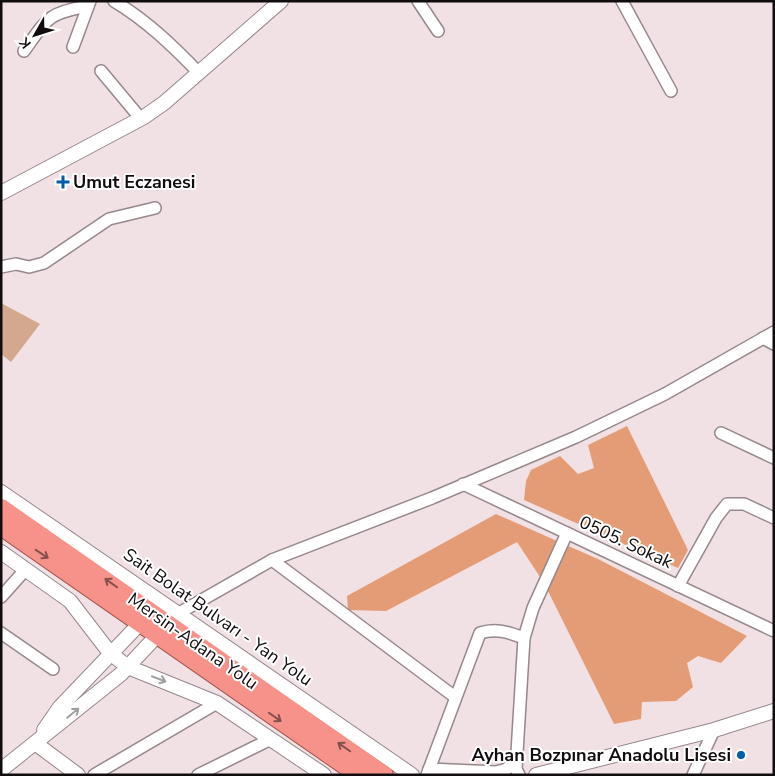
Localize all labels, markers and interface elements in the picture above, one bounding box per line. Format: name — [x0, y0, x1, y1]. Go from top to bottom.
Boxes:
north arrow — [10, 10, 60, 60]
text: K — [15, 33, 36, 52]
place label: Umut Eczanesi — [73, 170, 195, 194]
marker: Umut Eczanesi — [57, 176, 69, 188]
street label: 0505. Sokak — [575, 510, 677, 575]
street label: Sait Bolat Bulvarı - Yan Yolu — [119, 542, 317, 692]
one-way arrow — [34, 549, 48, 559]
one-way arrow — [104, 578, 118, 588]
street label: Mersin-Adana Yolu — [123, 587, 263, 695]
one-way arrow — [151, 675, 166, 684]
one-way arrow — [67, 707, 80, 718]
one-way arrow — [268, 712, 282, 722]
one-way arrow — [337, 742, 351, 752]
place label: Ayhan Bozpınar Anadolu Lisesi — [471, 743, 731, 767]
marker: Ayhan Bozpınar Anadolu Lisesi — [735, 749, 747, 761]

